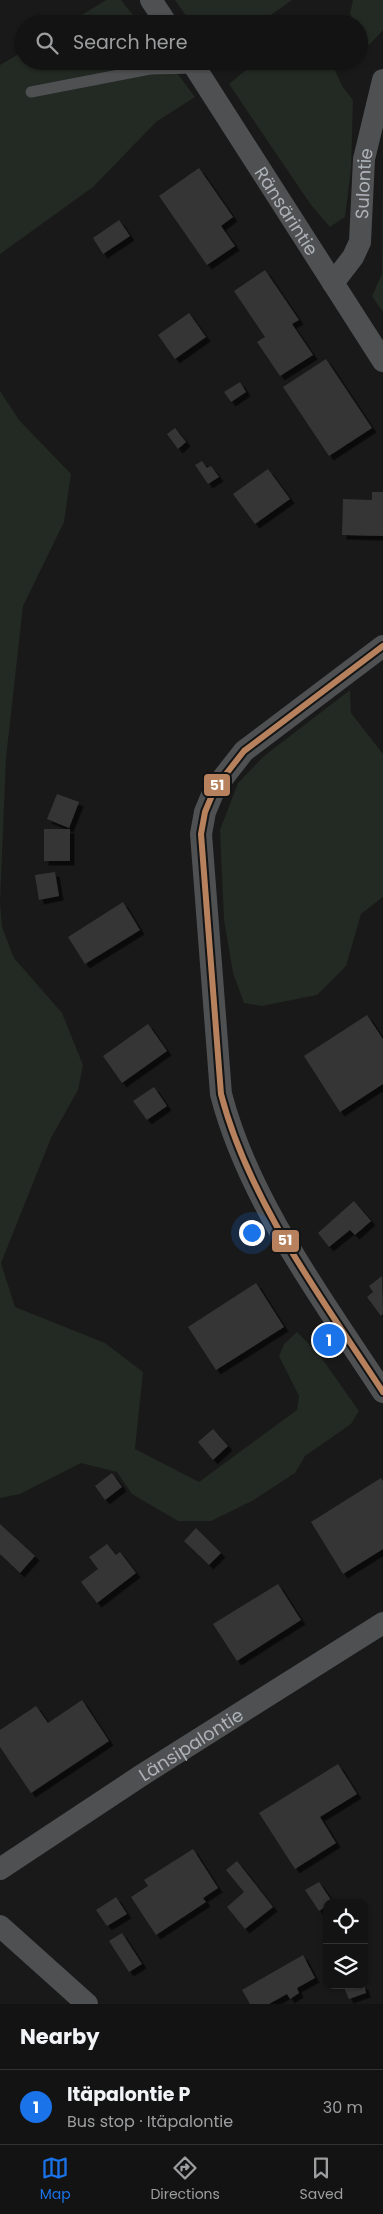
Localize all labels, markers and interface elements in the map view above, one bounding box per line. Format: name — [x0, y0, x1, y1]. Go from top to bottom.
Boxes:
search box — [15, 15, 368, 70]
icon: search — [33, 29, 61, 57]
text: Search here — [73, 29, 187, 56]
street label: Sulontie — [349, 145, 379, 220]
street label: Ränsärintie — [249, 162, 325, 260]
line badge: 51 — [203, 773, 231, 797]
text: 51 — [210, 775, 224, 795]
your location — [239, 1220, 265, 1246]
line badge: 51 — [271, 1229, 300, 1253]
text: 51 — [278, 1230, 292, 1250]
pin: 1 — [313, 1321, 345, 1359]
street label: Länsipalontie — [134, 1702, 248, 1787]
map controls — [323, 1899, 368, 1989]
button: locate — [323, 1899, 368, 1944]
button: layers — [323, 1944, 368, 1989]
text: Nearby — [20, 2022, 100, 2051]
text: Itäpalontie P — [67, 2081, 190, 2108]
text: 1 — [33, 2096, 39, 2119]
text: 30 m — [323, 2096, 363, 2119]
text: Bus stop · Itäpalontie — [67, 2110, 233, 2133]
tab: Map — [40, 2154, 71, 2205]
tab: Directions — [150, 2154, 220, 2205]
tab: Saved — [299, 2154, 343, 2205]

